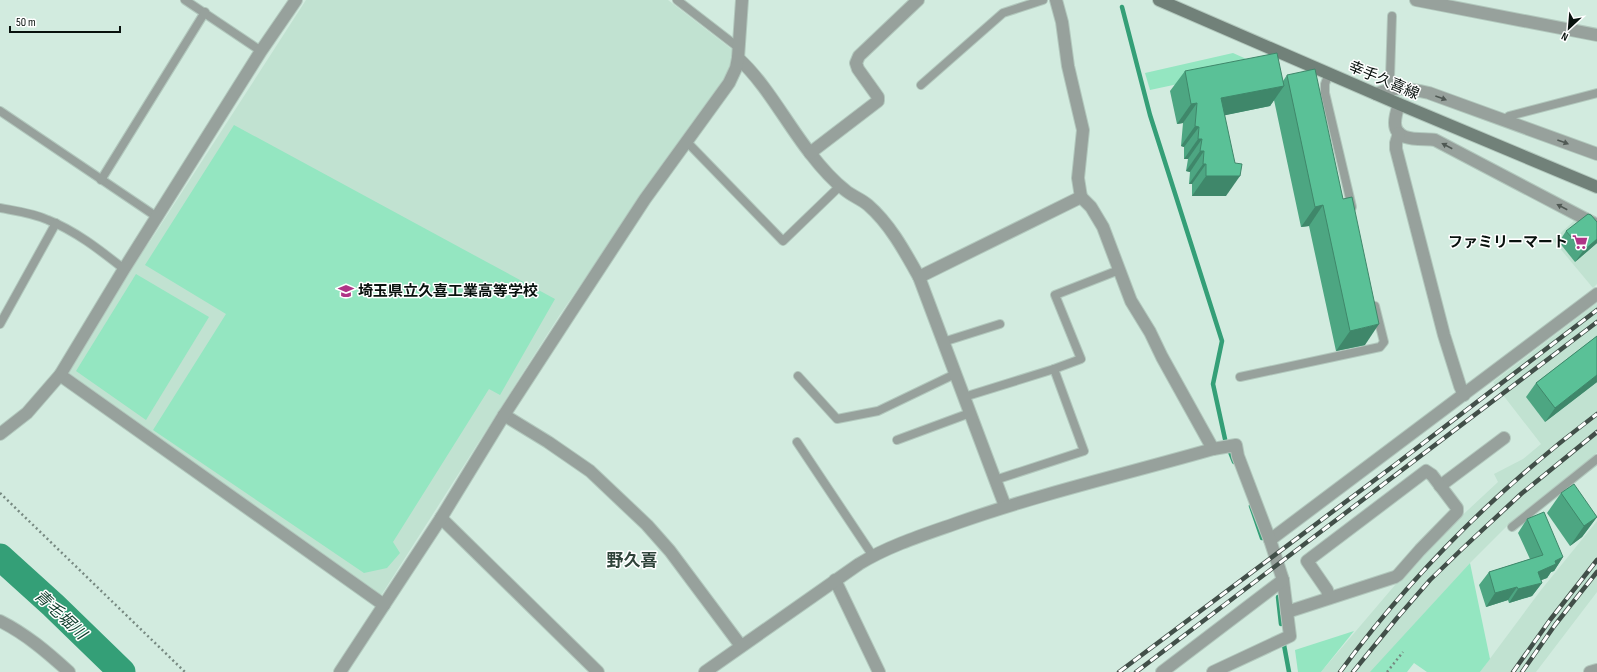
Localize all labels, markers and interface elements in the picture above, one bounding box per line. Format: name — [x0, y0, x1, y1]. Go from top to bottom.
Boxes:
scale bar — [10, 8, 120, 34]
north arrow — [1549, 8, 1589, 48]
text: 50 m — [16, 15, 36, 30]
text: N — [1559, 29, 1570, 44]
street label: 幸手久喜線 — [1346, 57, 1422, 104]
one-way arrow — [1435, 95, 1447, 101]
one-way arrow — [1558, 139, 1570, 145]
one-way arrow — [1442, 143, 1453, 150]
one-way arrow — [1557, 204, 1568, 210]
place label: ファミリーマート — [1448, 233, 1568, 252]
supermarket icon: ファミリーマート — [1571, 233, 1589, 251]
school or university icon: 埼玉県立久喜工業高等学校 — [337, 282, 355, 300]
place label: 埼玉県立久喜工業高等学校 — [358, 282, 538, 301]
district label: 野久喜 — [607, 551, 658, 571]
water label: 青毛堀川 — [30, 586, 91, 645]

